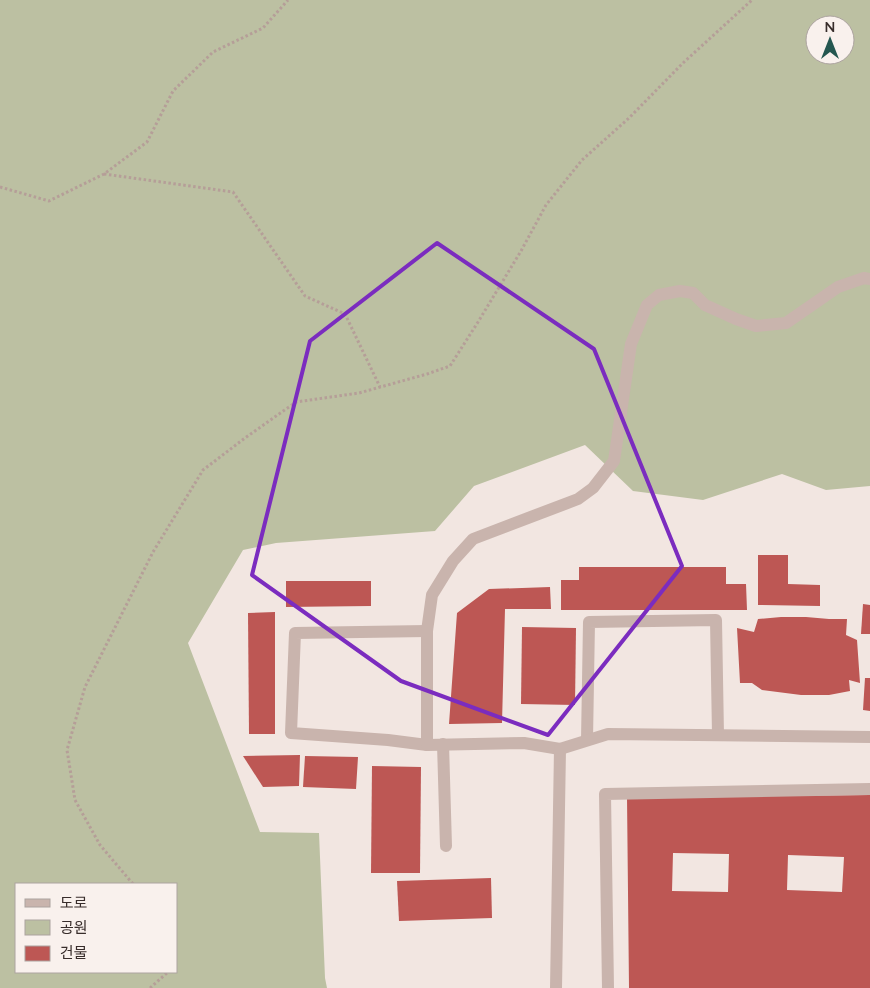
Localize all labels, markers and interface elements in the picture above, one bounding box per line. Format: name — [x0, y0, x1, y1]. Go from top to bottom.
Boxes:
north arrow — [805, 15, 855, 65]
text: N — [825, 18, 835, 35]
legend — [15, 883, 178, 973]
text: 도로 — [60, 893, 88, 911]
text: 공원 — [60, 918, 88, 936]
text: 건물 — [60, 943, 88, 961]

